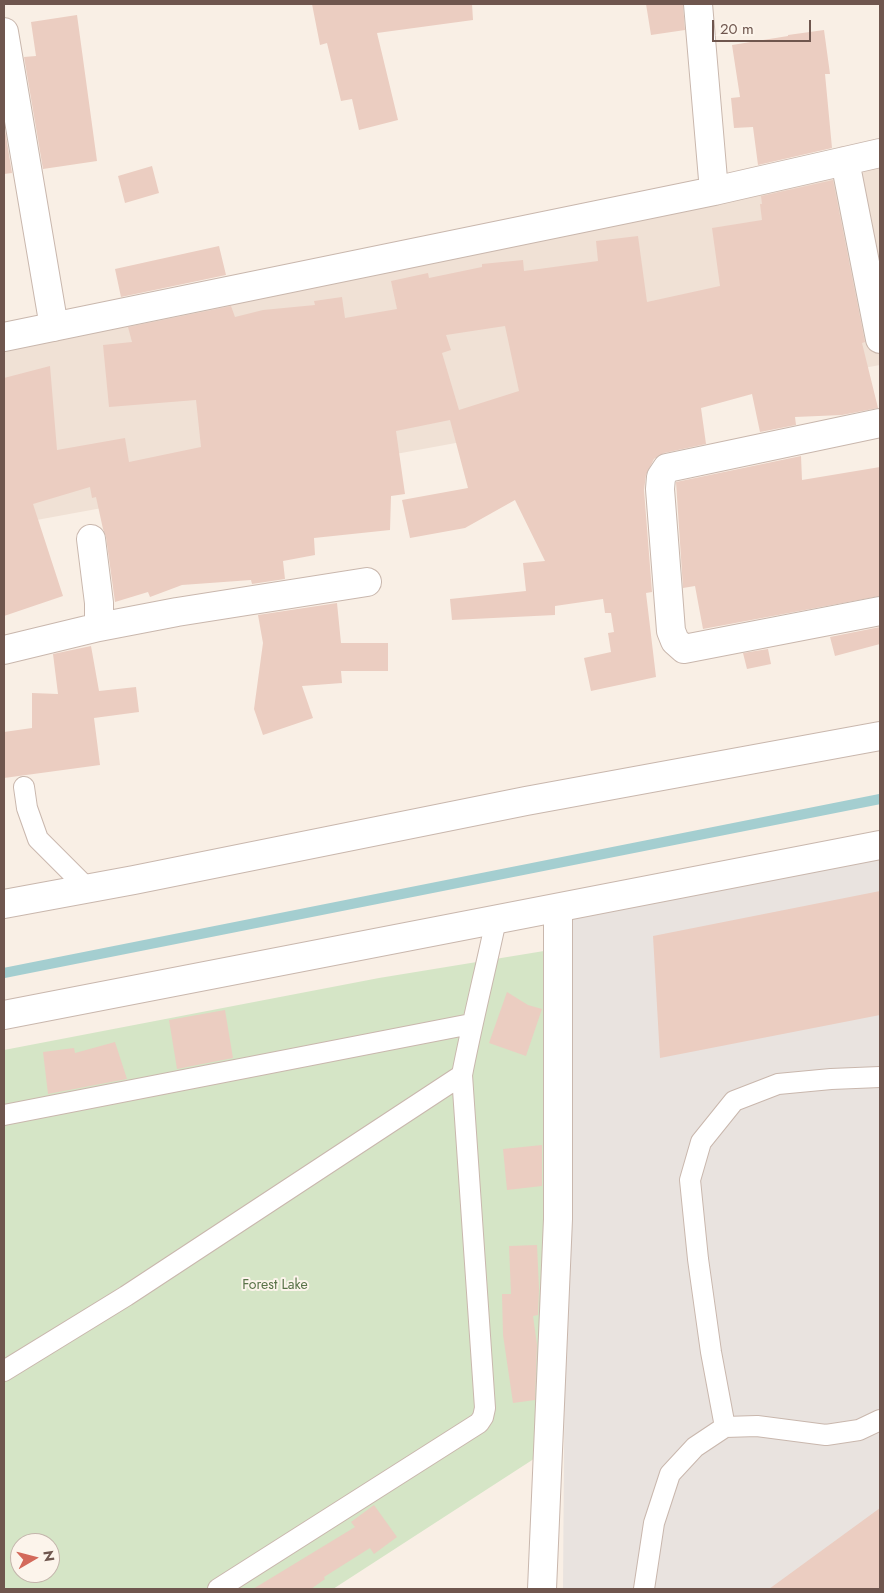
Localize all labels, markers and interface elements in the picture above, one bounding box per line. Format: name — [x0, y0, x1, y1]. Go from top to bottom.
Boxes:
scale bar — [714, 10, 813, 42]
text: 20 m — [720, 18, 754, 40]
park label: Forest Lake — [242, 1278, 308, 1294]
north arrow — [10, 1533, 60, 1583]
text: N — [38, 1549, 60, 1563]

